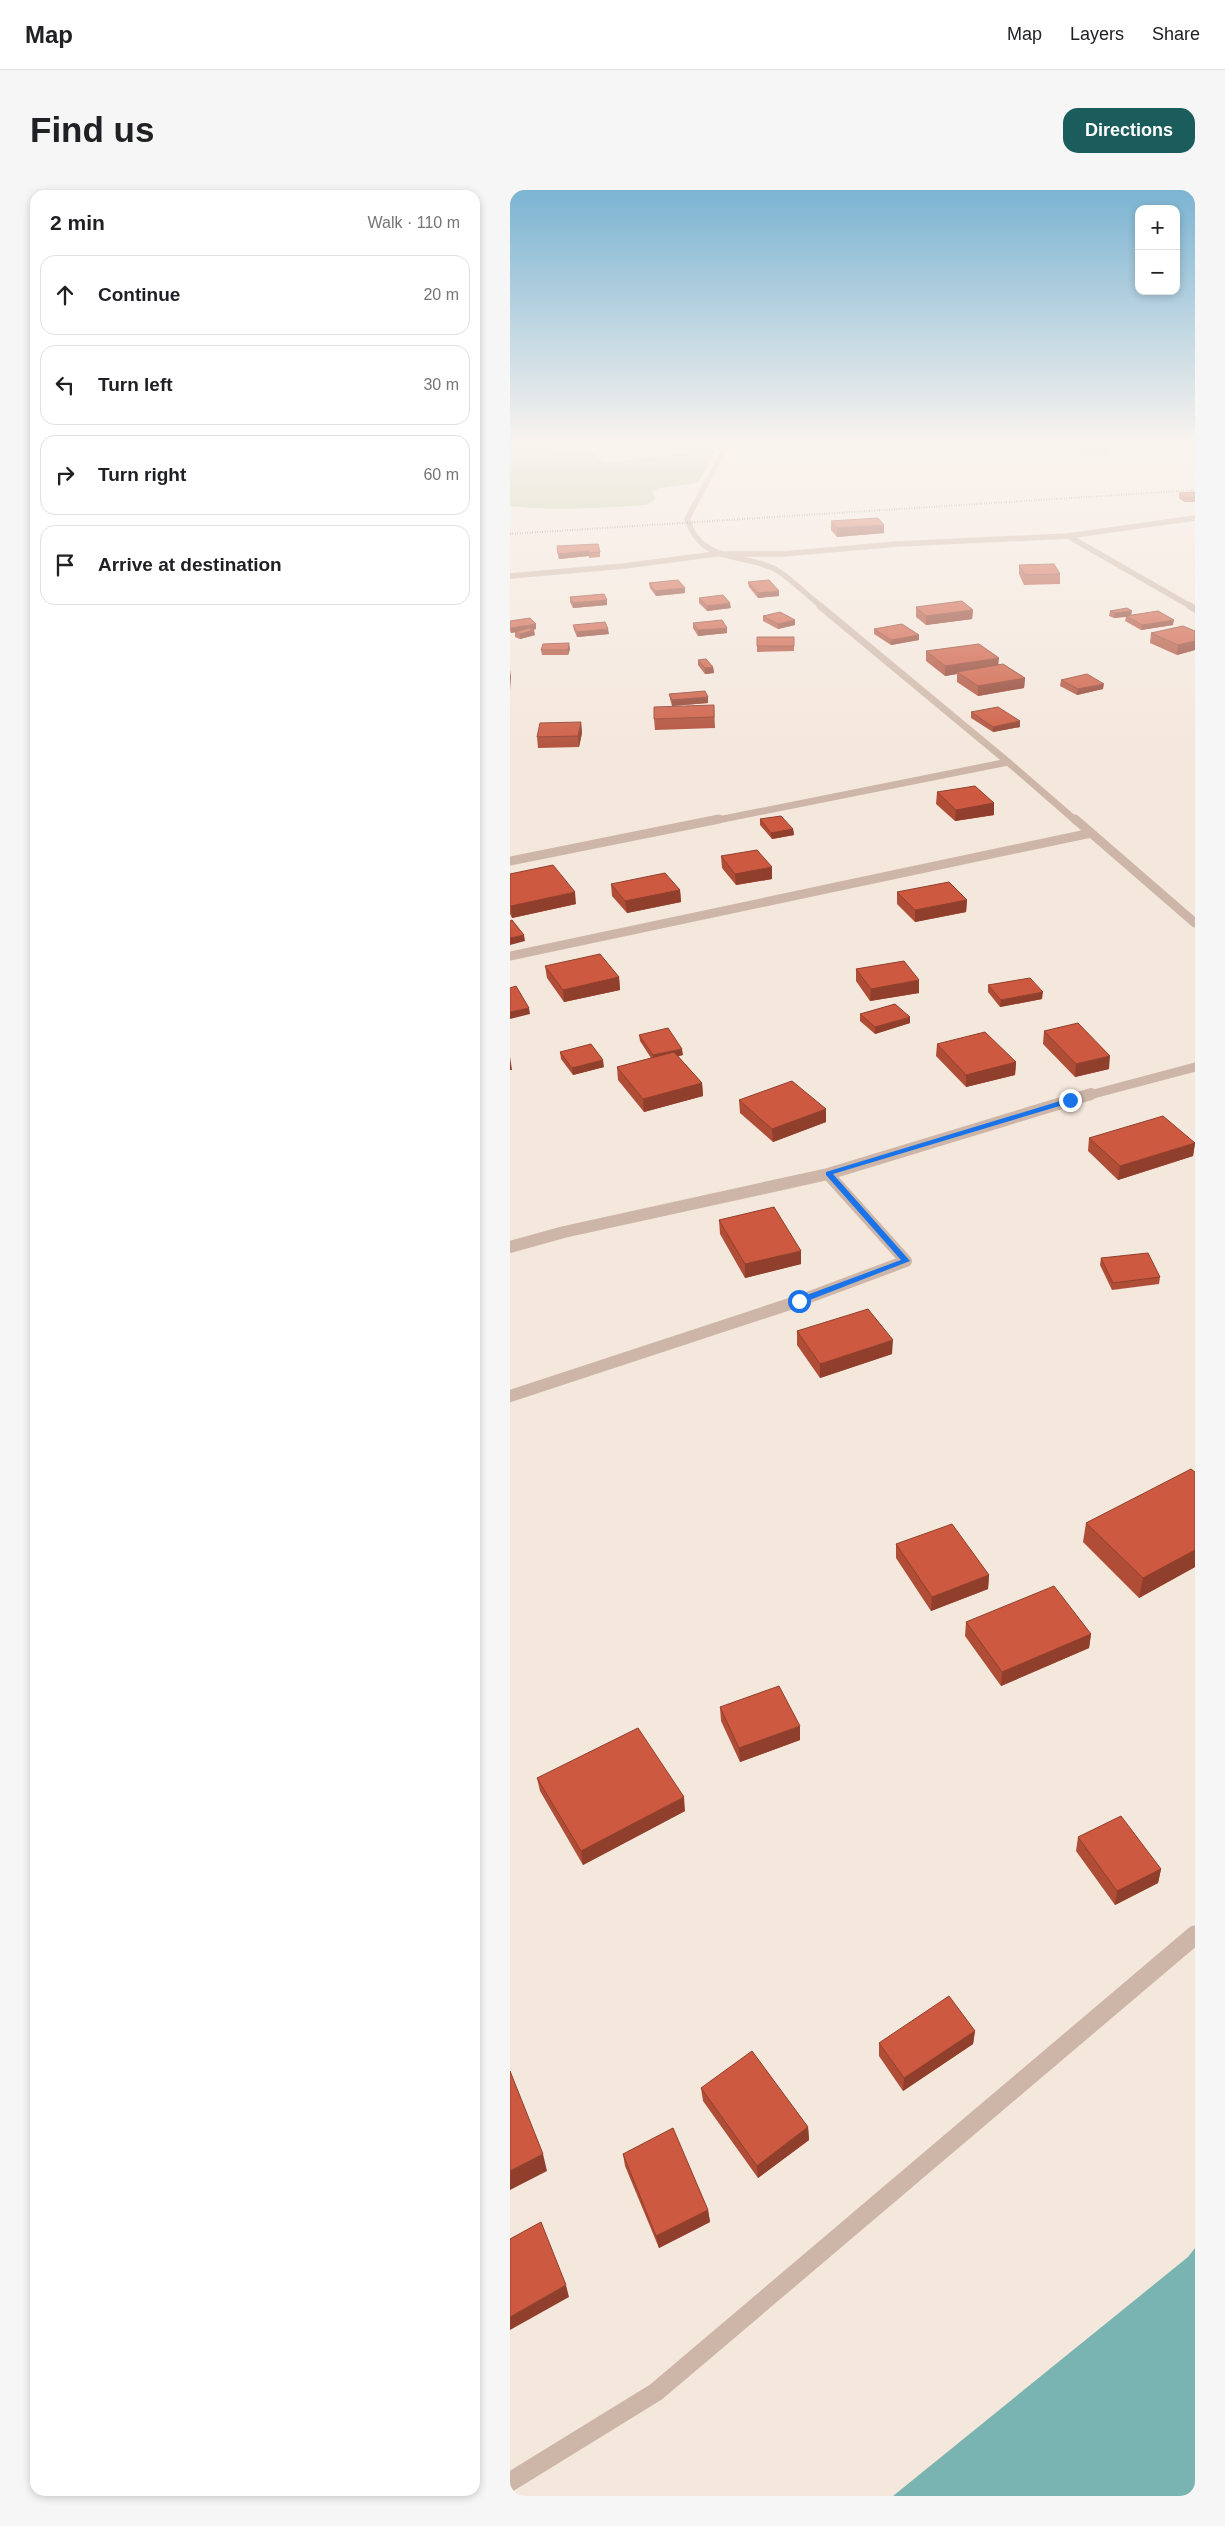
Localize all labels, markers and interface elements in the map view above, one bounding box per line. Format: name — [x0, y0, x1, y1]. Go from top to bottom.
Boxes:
text: Map — [25, 21, 73, 48]
text: Map — [1007, 24, 1042, 44]
text: Layers — [1070, 24, 1124, 44]
text: Share — [1152, 24, 1200, 44]
button: Directions — [1063, 108, 1195, 153]
text: Find us — [30, 110, 154, 149]
map controls — [1135, 205, 1180, 295]
button: + — [1135, 205, 1180, 250]
text: 2 min — [50, 211, 105, 234]
text: Walk · 110 m — [368, 214, 460, 231]
button: − — [1135, 250, 1180, 295]
icon: ahead — [51, 281, 79, 309]
text: Continue — [98, 284, 180, 305]
text: 20 m — [423, 286, 459, 303]
icon: left — [51, 371, 79, 399]
text: Turn left — [98, 374, 173, 395]
text: 30 m — [423, 376, 459, 393]
icon: right — [51, 461, 79, 489]
text: Turn right — [98, 464, 186, 485]
text: 60 m — [423, 466, 459, 483]
icon: arrive — [51, 551, 79, 579]
text: Arrive at destination — [98, 554, 282, 575]
route end — [1059, 1089, 1082, 1112]
route start — [788, 1290, 811, 1313]

